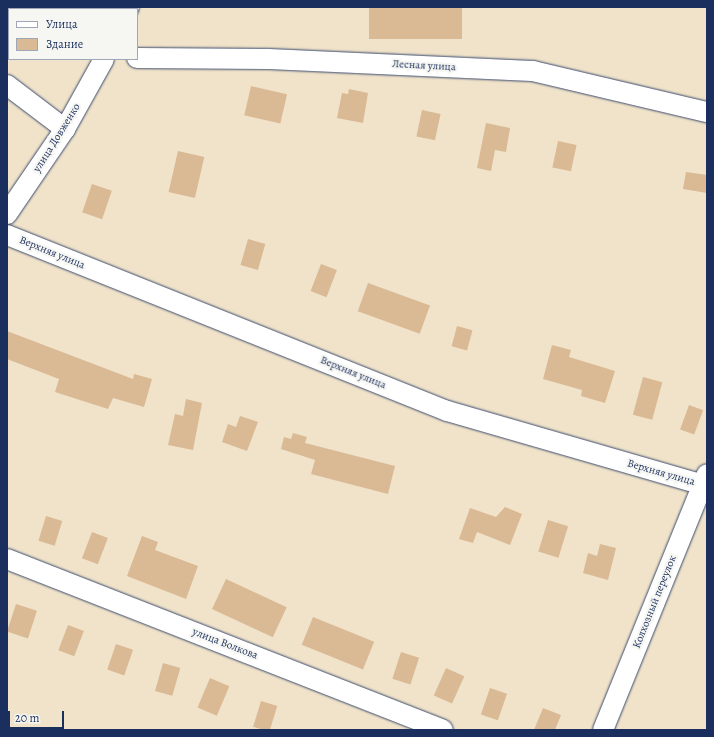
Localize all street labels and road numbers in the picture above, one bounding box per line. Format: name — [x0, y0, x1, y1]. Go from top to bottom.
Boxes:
street label: Лесная улица — [392, 58, 456, 74]
street label: улица Довженко — [31, 101, 83, 175]
street label: Верхняя улица — [17, 234, 87, 272]
street label: Верхняя улица — [318, 354, 388, 392]
street label: Верхняя улица — [626, 457, 696, 489]
street label: Колхозный переулок — [630, 553, 680, 651]
street label: улица Волкова — [190, 625, 260, 663]

